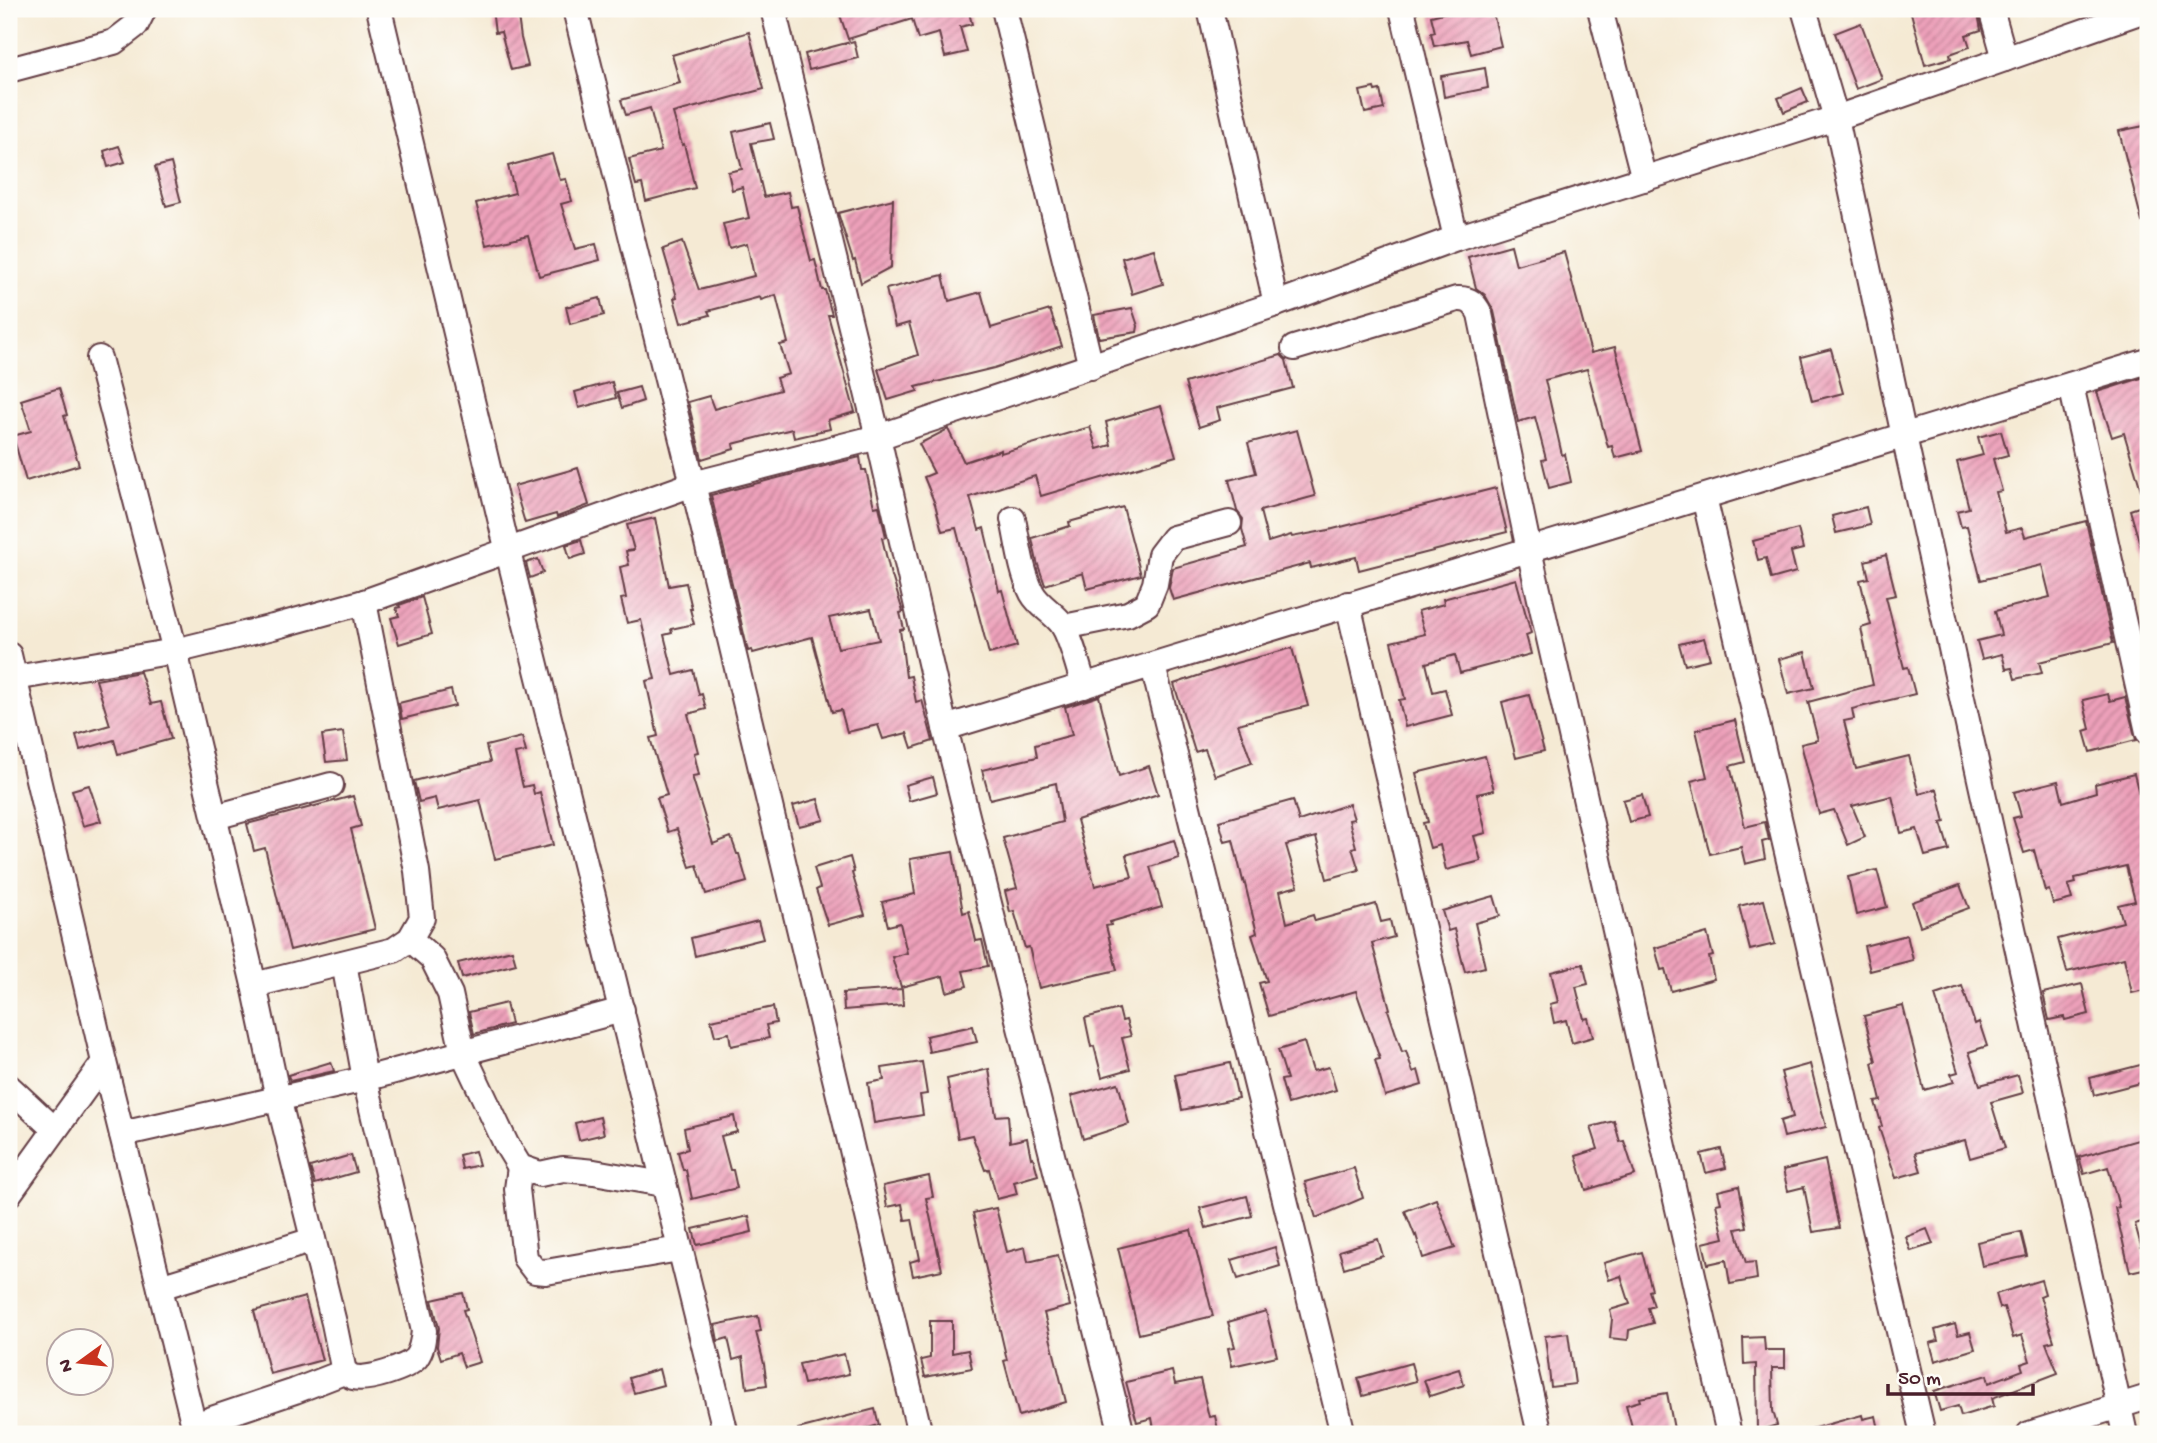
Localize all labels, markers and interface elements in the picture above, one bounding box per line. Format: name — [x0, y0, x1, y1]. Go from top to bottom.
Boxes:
north arrow — [46, 1328, 116, 1398]
scale bar — [1888, 1352, 2033, 1396]
text: N — [54, 1357, 80, 1374]
text: 50 m — [1898, 1368, 1941, 1393]

